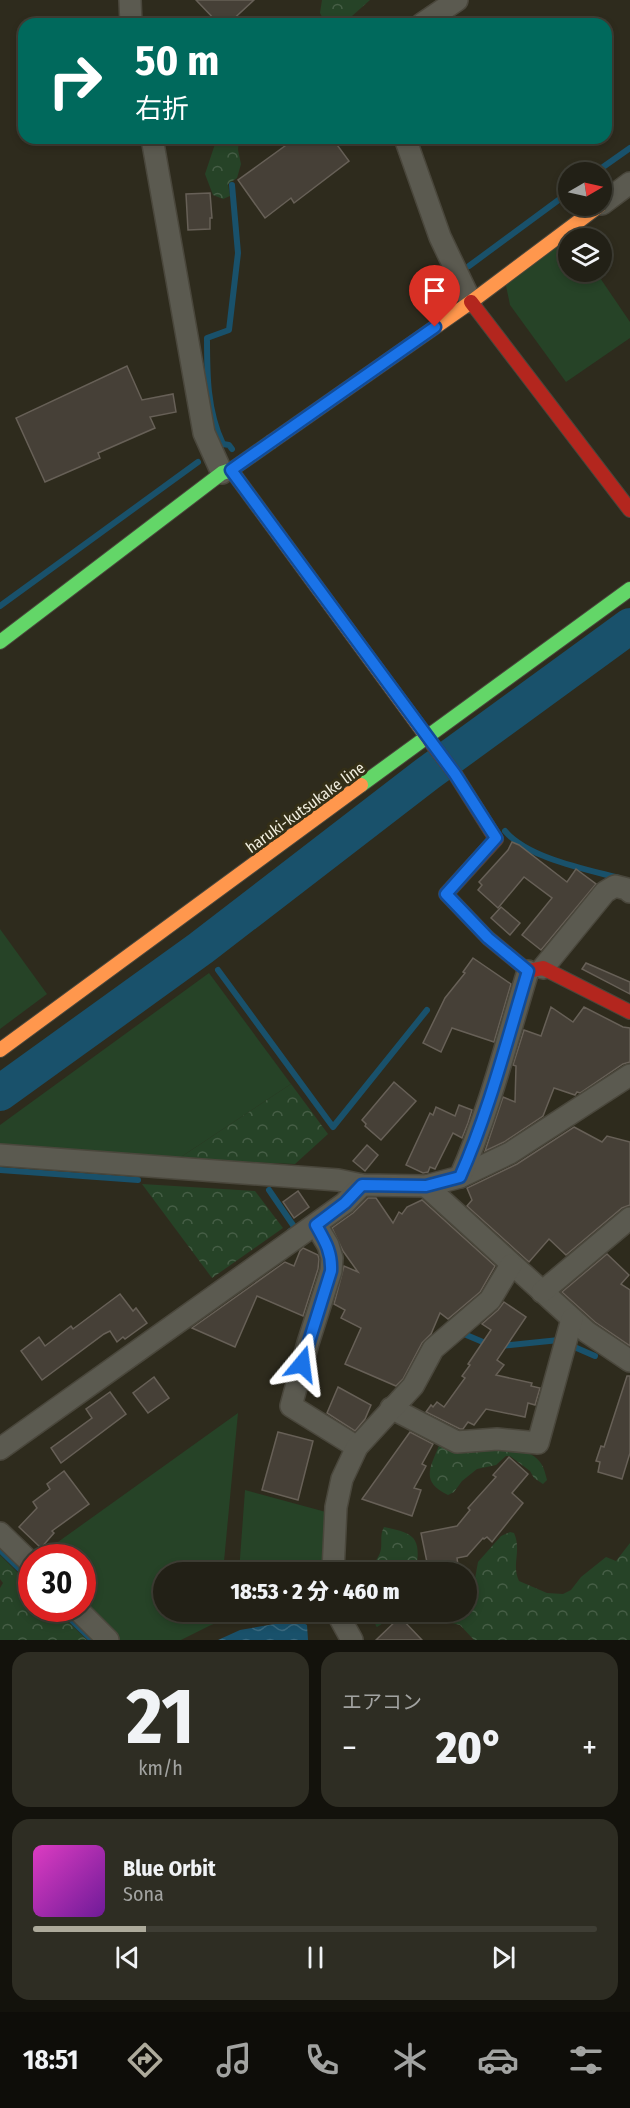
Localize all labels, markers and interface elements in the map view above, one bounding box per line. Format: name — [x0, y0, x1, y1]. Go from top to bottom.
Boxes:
text: 50 m — [135, 36, 219, 86]
icon: right — [36, 42, 114, 120]
text: 右折 — [135, 93, 189, 125]
north arrow — [558, 162, 612, 216]
map controls — [558, 162, 612, 282]
button: layers — [558, 228, 612, 282]
pin — [409, 265, 460, 327]
icon: arrive — [418, 274, 451, 307]
street label: haruki-kutsukake line — [242, 758, 369, 857]
position arrow — [270, 1332, 334, 1396]
speed limit sign: 30 — [18, 1544, 96, 1622]
text: 18:53 · 2 分 · 460 m — [230, 1578, 400, 1605]
text: 21 — [127, 1670, 194, 1764]
text: エアコン — [342, 1690, 422, 1714]
text: 20° — [436, 1721, 503, 1775]
text: − — [342, 1728, 357, 1768]
text: + — [582, 1728, 597, 1768]
text: km/h — [138, 1756, 183, 1780]
text: Blue Orbit — [123, 1855, 216, 1882]
text: Sona — [123, 1882, 164, 1906]
icon: previous — [111, 1941, 144, 1974]
icon: pause — [299, 1941, 332, 1974]
icon: next — [487, 1941, 520, 1974]
icon: directions — [124, 2039, 166, 2081]
icon: music — [213, 2039, 255, 2081]
icon: phone — [301, 2039, 343, 2081]
icon: climate — [389, 2039, 431, 2081]
icon: car — [477, 2039, 519, 2081]
icon: filters — [565, 2039, 607, 2081]
text: 18:51 — [23, 2044, 78, 2076]

